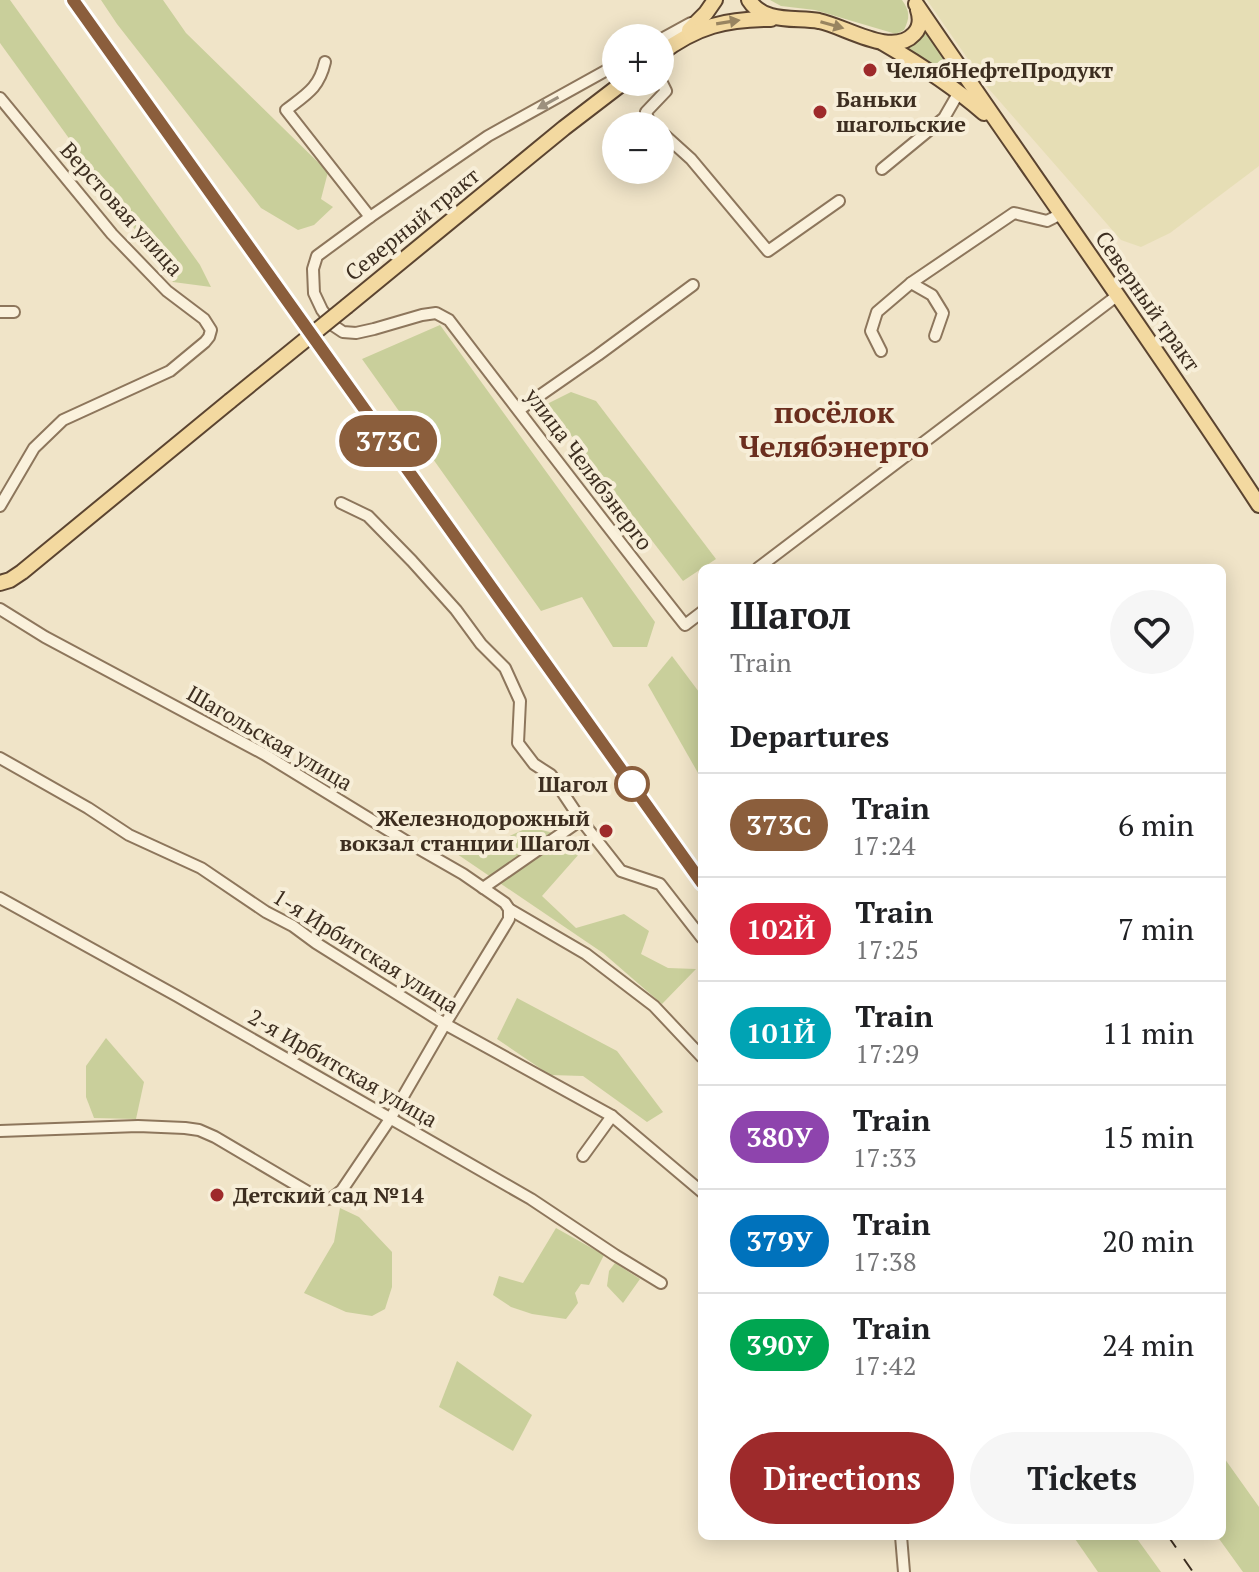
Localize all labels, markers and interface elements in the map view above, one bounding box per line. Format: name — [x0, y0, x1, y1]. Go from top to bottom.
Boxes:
one-way arrow — [716, 15, 741, 28]
one-way arrow — [821, 19, 845, 32]
map controls — [602, 24, 674, 184]
button: + — [602, 24, 674, 96]
place label: ЧелябНефтеПродукт — [886, 55, 1113, 84]
marker: ЧелябНефтеПродукт — [861, 61, 879, 79]
place label: Баньки шагольские — [836, 84, 966, 138]
one-way arrow — [537, 95, 559, 109]
marker: Баньки шагольские — [811, 103, 829, 121]
button: − — [602, 112, 674, 184]
street label: Верстовая улица — [55, 136, 190, 282]
street label: Северный тракт — [338, 160, 485, 287]
street label: Северный тракт — [1089, 225, 1208, 377]
street label: улица Челябэнерго — [518, 381, 660, 556]
district label: посёлок Челябэнерго — [739, 392, 929, 466]
line badge: 373C — [332, 415, 444, 467]
text: 373C — [355, 422, 421, 459]
text: Шагол — [730, 590, 851, 640]
button: heart — [1110, 590, 1194, 674]
text: Train — [730, 645, 792, 679]
street label: Шагольская улица — [182, 678, 358, 797]
text: Departures — [730, 716, 889, 756]
marker: Шагол — [615, 767, 649, 801]
place label: Шагол — [538, 769, 608, 798]
text: Train — [852, 788, 930, 828]
place label: Железнодорожный вокзал станции Шагол — [339, 803, 590, 857]
text: 6 min — [1118, 805, 1194, 845]
text: 373C — [746, 806, 812, 843]
marker: Железнодорожный вокзал станции Шагол — [597, 822, 615, 840]
text: 17:24 — [852, 828, 916, 862]
street label: 1-я Ирбитская улица — [268, 882, 465, 1020]
text: Train — [855, 892, 933, 932]
text: 7 min — [1118, 909, 1194, 949]
text: 102Й — [746, 910, 815, 947]
text: 17:25 — [855, 932, 919, 966]
text: Train — [855, 996, 933, 1036]
street label: 2-я Ирбитская улица — [243, 1002, 443, 1134]
text: 11 min — [1102, 1013, 1194, 1053]
text: 101Й — [746, 1014, 815, 1051]
text: 17:29 — [855, 1036, 919, 1070]
text: Train — [853, 1100, 931, 1140]
text: 15 min — [1102, 1117, 1194, 1157]
text: 380У — [746, 1118, 813, 1155]
text: 17:33 — [853, 1140, 917, 1174]
place label: Детский сад №14 — [233, 1180, 425, 1209]
marker: Детский сад №14 — [208, 1186, 226, 1204]
text: Train — [853, 1204, 931, 1244]
text: 20 min — [1102, 1221, 1194, 1261]
text: 379У — [746, 1222, 813, 1259]
text: 17:38 — [853, 1244, 917, 1278]
text: Train — [853, 1308, 931, 1348]
text: 24 min — [1102, 1325, 1194, 1365]
text: 390У — [746, 1326, 813, 1363]
text: 17:42 — [853, 1348, 917, 1382]
button: Directions — [730, 1432, 954, 1524]
button: Tickets — [970, 1432, 1194, 1524]

